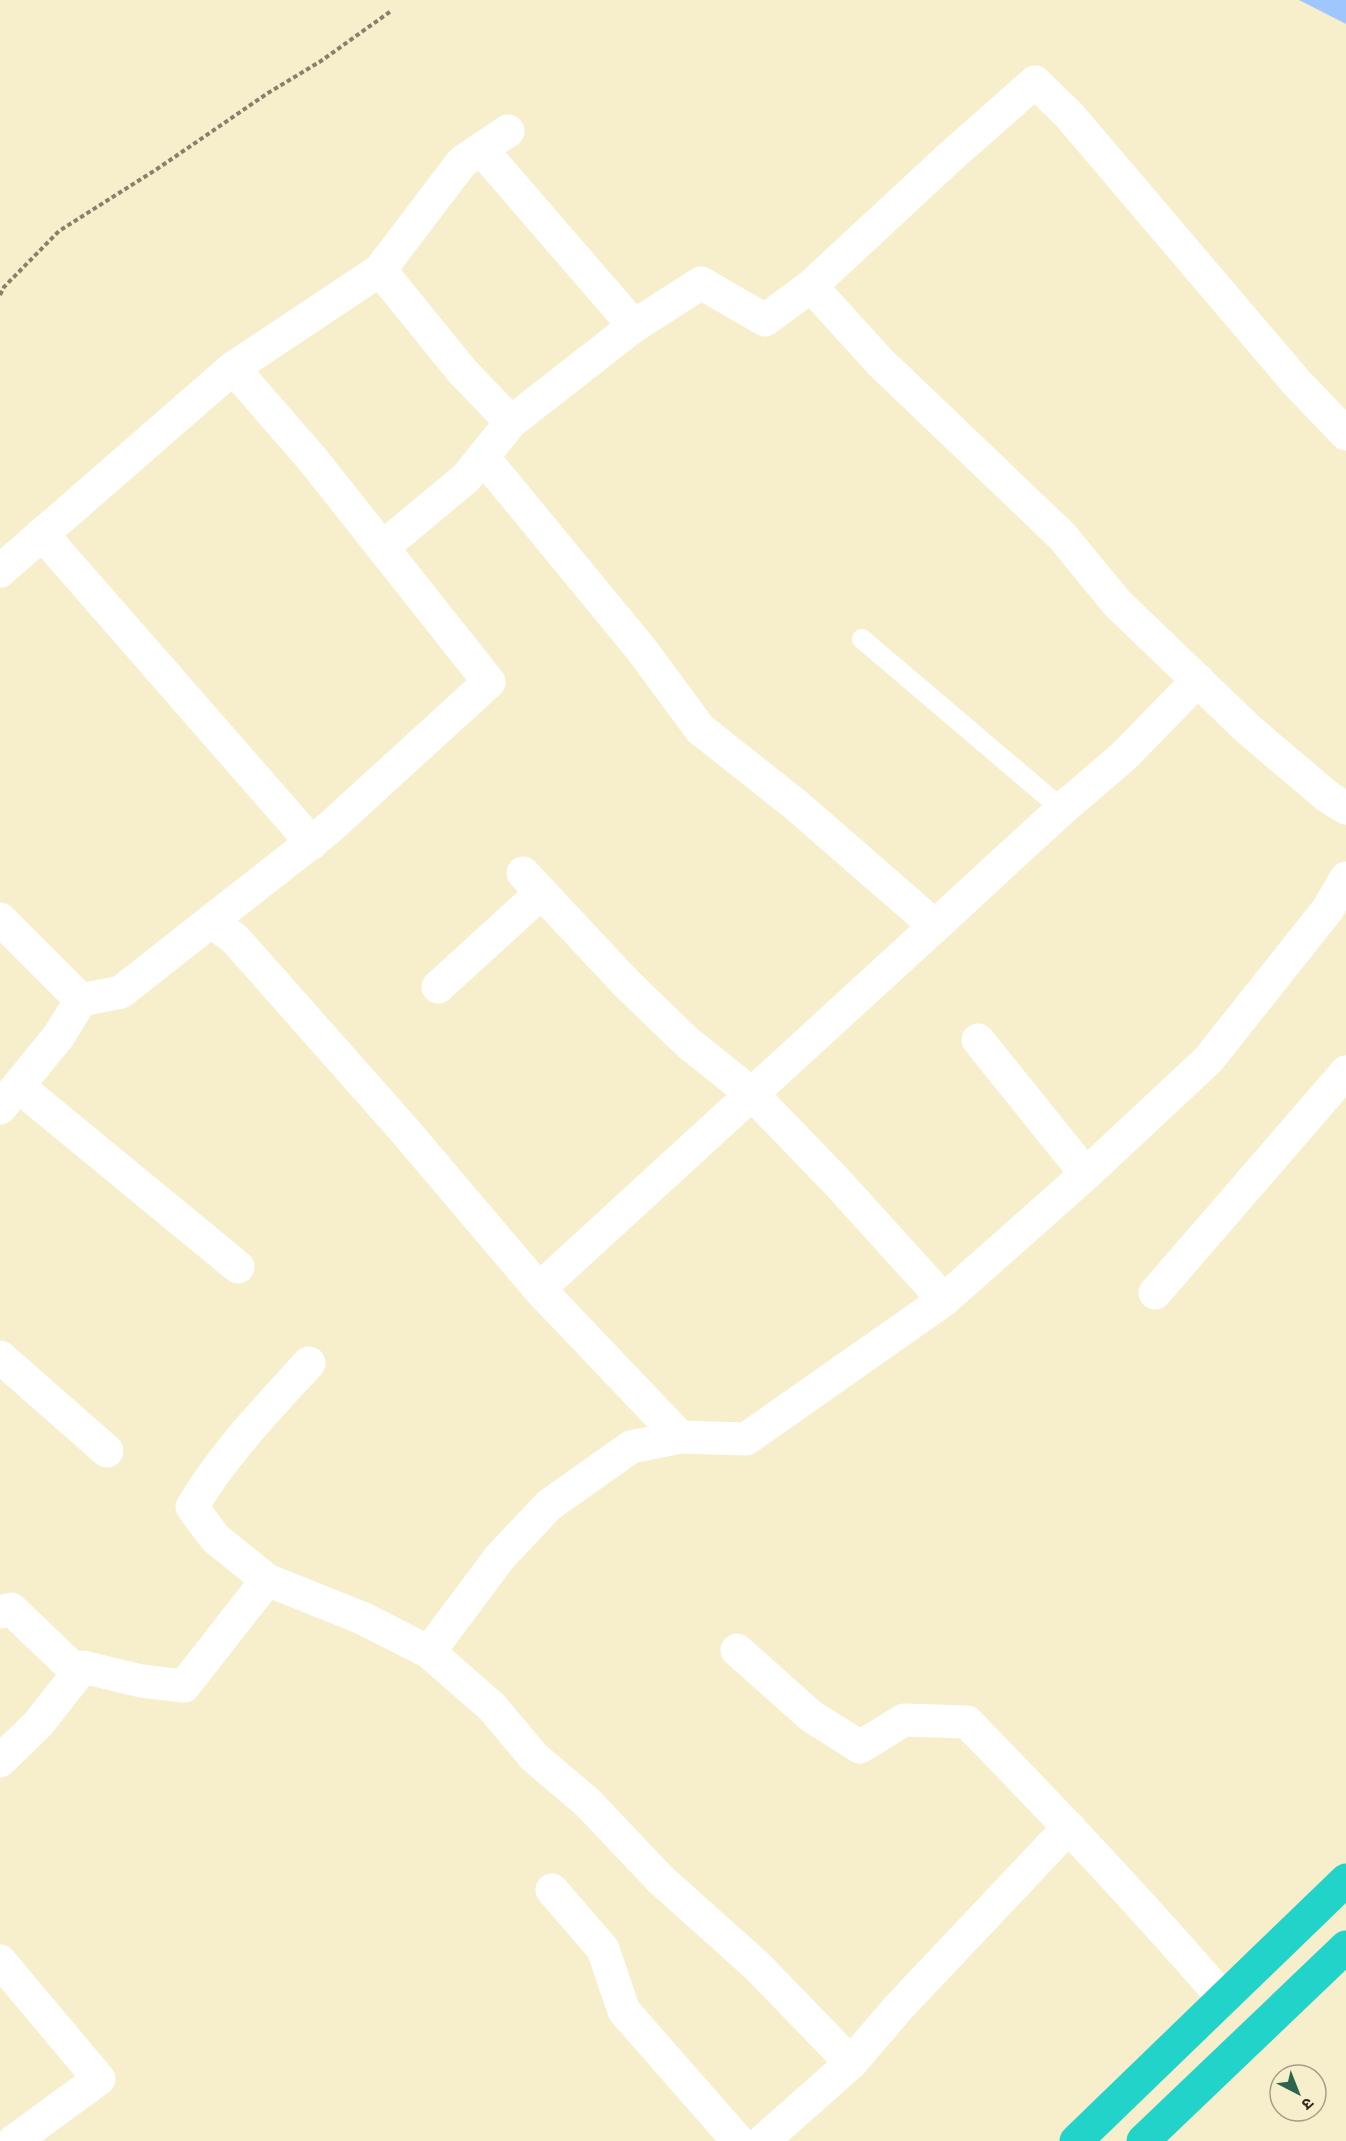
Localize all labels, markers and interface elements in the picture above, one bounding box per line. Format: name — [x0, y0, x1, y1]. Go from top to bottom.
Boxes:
north arrow — [1268, 2063, 1328, 2123]
text: उ — [1296, 2092, 1320, 2117]

